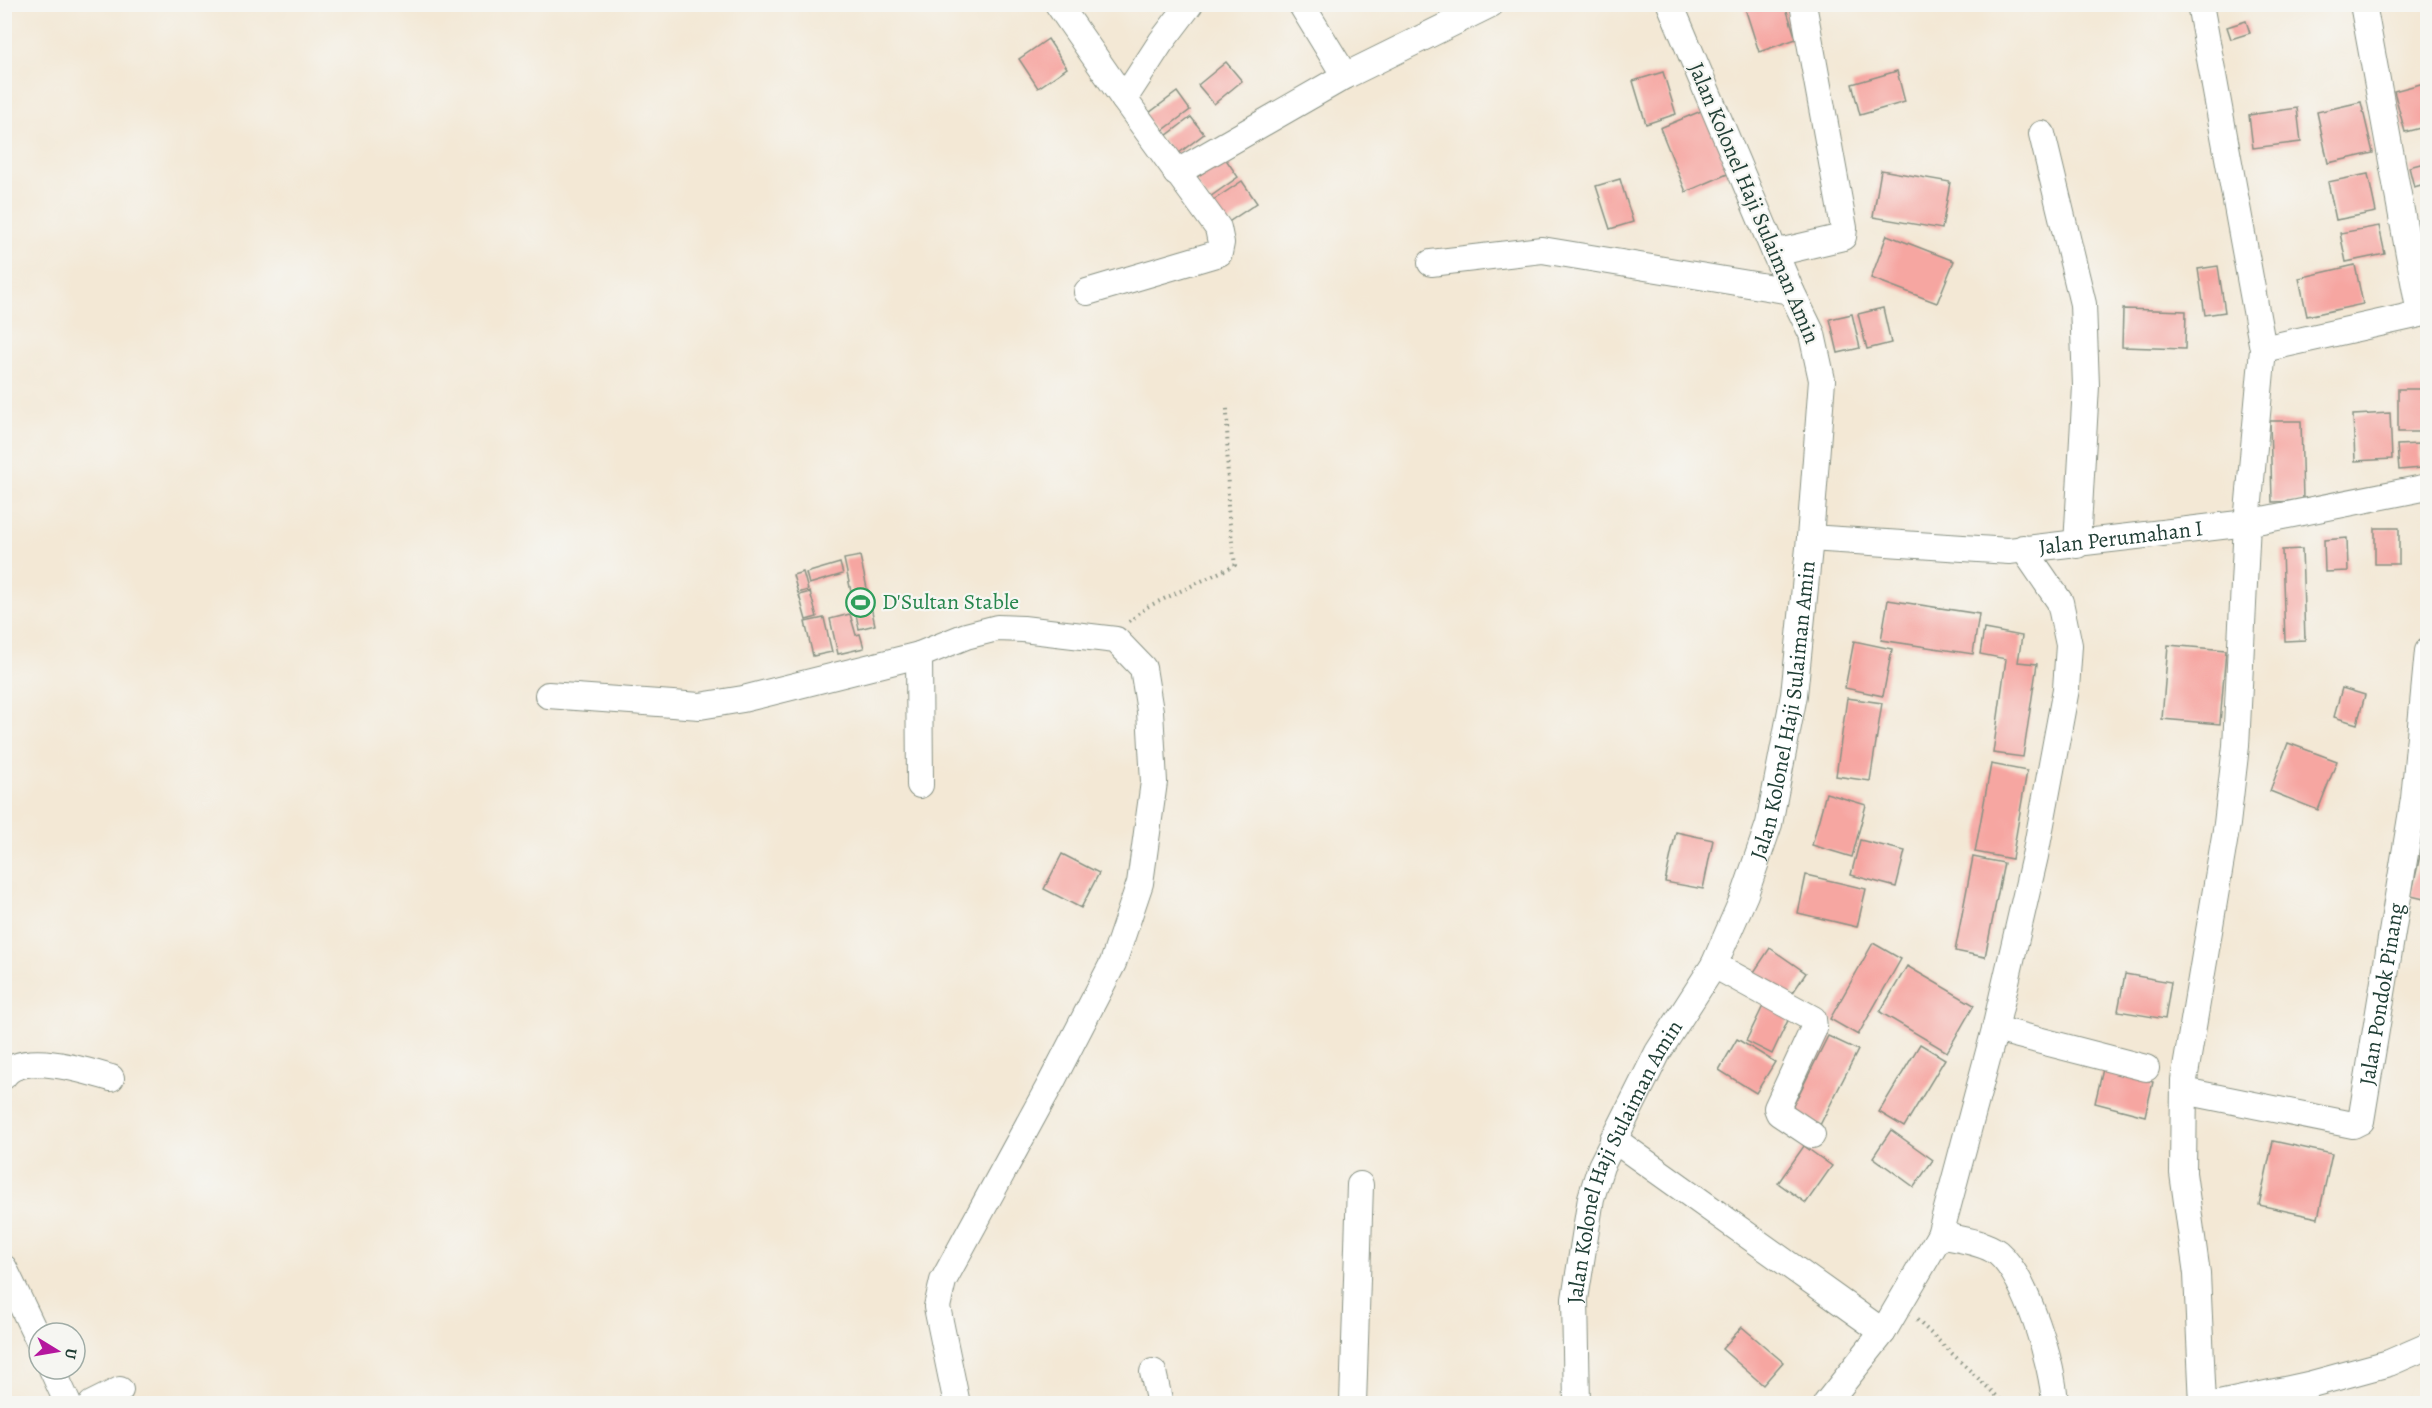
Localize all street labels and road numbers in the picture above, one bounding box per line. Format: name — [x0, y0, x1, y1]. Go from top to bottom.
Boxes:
street label: Jalan Kolonel Haji Sulaiman Amin — [1681, 58, 1827, 348]
street label: Jalan Perumahan I — [2037, 513, 2205, 562]
street label: Jalan Kolonel Haji Sulaiman Amin — [1743, 559, 1823, 864]
street label: Jalan Pondok Pinang — [2352, 900, 2412, 1088]
street label: Jalan Kolonel Haji Sulaiman Amin — [1560, 1014, 1690, 1304]

